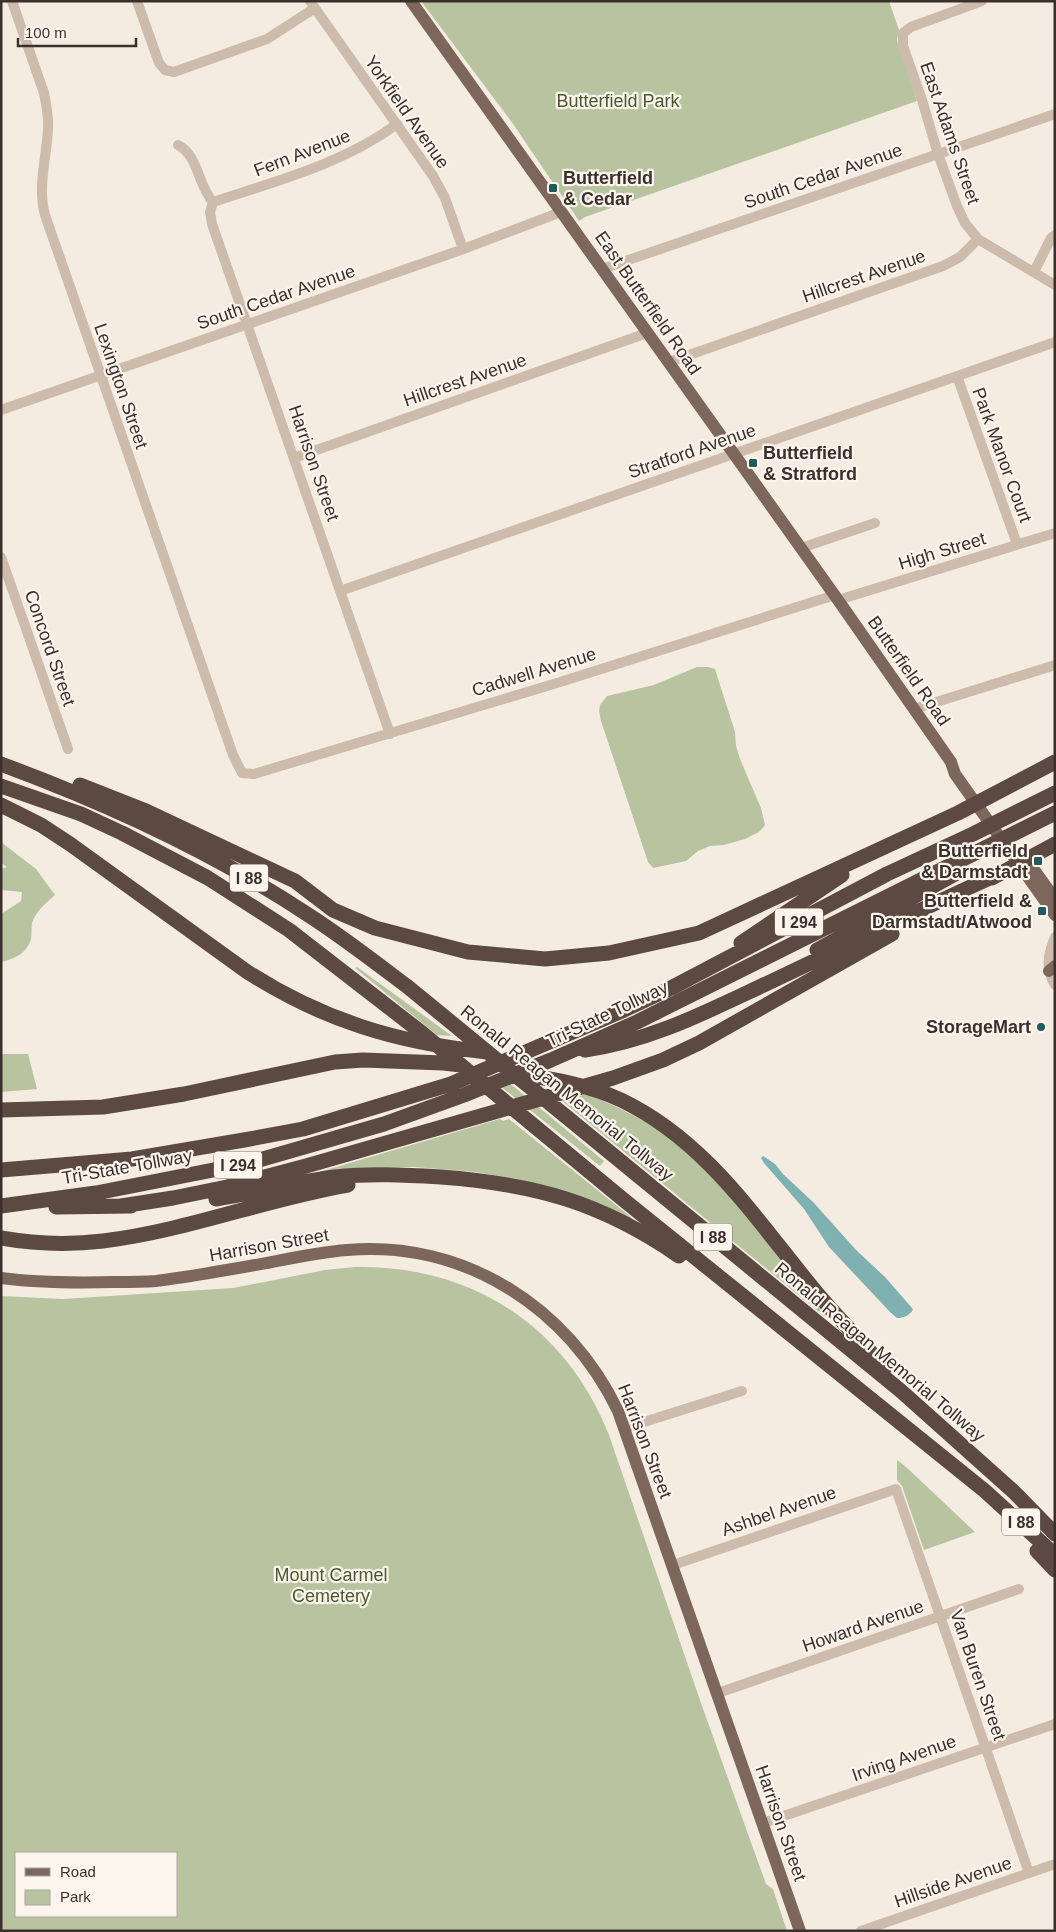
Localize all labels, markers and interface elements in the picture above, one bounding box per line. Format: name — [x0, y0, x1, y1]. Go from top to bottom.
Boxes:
scale bar — [18, 15, 135, 47]
text: 100 m — [25, 24, 67, 41]
street label: Yorkfield Avenue — [361, 52, 453, 172]
street label: East Adams Street — [916, 59, 984, 207]
park label: Butterfield Park — [556, 91, 681, 111]
street label: Fern Avenue — [251, 125, 353, 181]
street label: South Cedar Avenue — [741, 140, 905, 212]
place label: Butterfield & Cedar — [563, 168, 653, 209]
marker: Butterfield & Cedar — [547, 182, 559, 194]
street label: East Butterfield Road — [591, 228, 705, 378]
street label: Hillcrest Avenue — [800, 246, 928, 306]
street label: South Cedar Avenue — [194, 261, 358, 333]
street label: Lexington Street — [90, 321, 152, 451]
street label: Hillcrest Avenue — [401, 350, 529, 410]
street label: Park Manor Court — [968, 385, 1036, 525]
street label: Harrison Street — [285, 403, 343, 523]
street label: Stratford Avenue — [626, 420, 758, 482]
place label: Butterfield & Stratford — [763, 443, 857, 484]
marker: Butterfield & Stratford — [747, 457, 759, 469]
street label: High Street — [896, 528, 988, 574]
street label: Concord Street — [21, 588, 79, 708]
street label: Butterfield Road — [864, 612, 954, 730]
street label: Cadwell Avenue — [470, 644, 598, 700]
place label: Butterfield & Darmstadt — [921, 841, 1028, 882]
marker: Butterfield & Darmstadt — [1032, 855, 1044, 867]
road number: I 88 — [230, 864, 268, 891]
place label: Butterfield & Darmstadt/Atwood — [872, 891, 1032, 932]
marker: Butterfield & Darmstadt/Atwood — [1036, 905, 1048, 917]
road number: I 294 — [775, 909, 823, 936]
street label: Tri-State Tollway — [543, 977, 671, 1051]
street label: Ronald Reagan Memorial Tollway — [457, 1001, 677, 1185]
place label: StorageMart — [926, 1017, 1031, 1037]
marker: StorageMart — [1035, 1021, 1047, 1033]
street label: Tri-State Tollway — [60, 1146, 194, 1188]
road number: I 294 — [214, 1152, 262, 1178]
road number: I 88 — [694, 1224, 732, 1250]
street label: Harrison Street — [208, 1225, 330, 1265]
street label: Ronald Reagan Memorial Tollway — [771, 1258, 989, 1446]
street label: Harrison Street — [614, 1381, 676, 1501]
street label: Ashbel Avenue — [719, 1482, 839, 1540]
road number: I 88 — [1002, 1508, 1040, 1535]
park label: Mount Carmel Cemetery — [274, 1565, 388, 1606]
street label: Howard Avenue — [800, 1596, 926, 1656]
street label: Van Buren Street — [946, 1607, 1010, 1743]
street label: Irving Avenue — [849, 1731, 959, 1785]
street label: Harrison Street — [752, 1763, 810, 1883]
legend — [15, 1852, 178, 1917]
street label: Hillside Avenue — [892, 1853, 1014, 1911]
text: Road — [60, 1863, 96, 1880]
text: Park — [60, 1888, 91, 1905]

